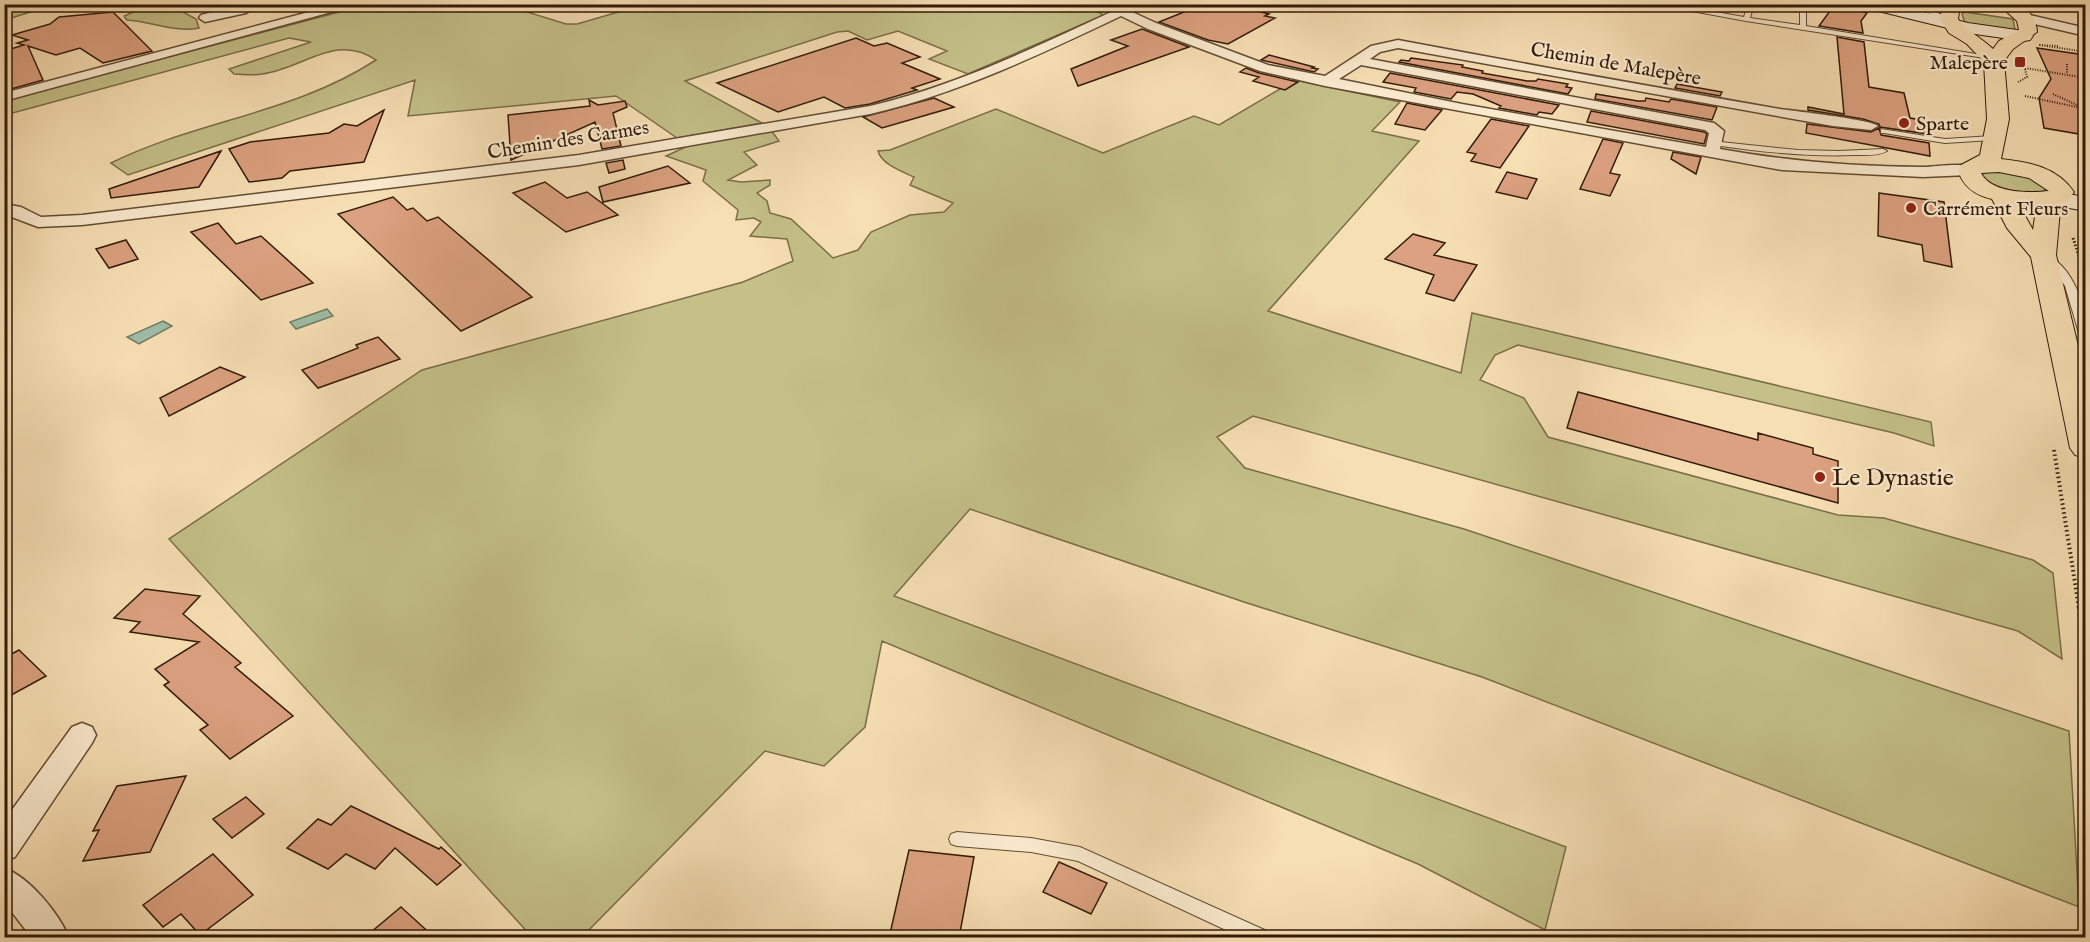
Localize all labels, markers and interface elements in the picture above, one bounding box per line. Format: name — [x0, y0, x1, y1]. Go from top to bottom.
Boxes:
street label: Chemin de Malepère — [1529, 37, 1703, 92]
place label: Malepère — [1929, 51, 2008, 76]
marker: Malepère — [2013, 55, 2027, 69]
place label: Sparte — [1916, 112, 1969, 137]
street label: Chemin des Carmes — [486, 115, 651, 166]
marker: Sparte — [1897, 116, 1911, 130]
place label: Carrément Fleurs — [1923, 197, 2068, 222]
marker: Carrément Fleurs — [1904, 201, 1918, 215]
place label: Le Dynastie — [1832, 463, 1954, 494]
marker: Le Dynastie — [1813, 470, 1827, 484]

